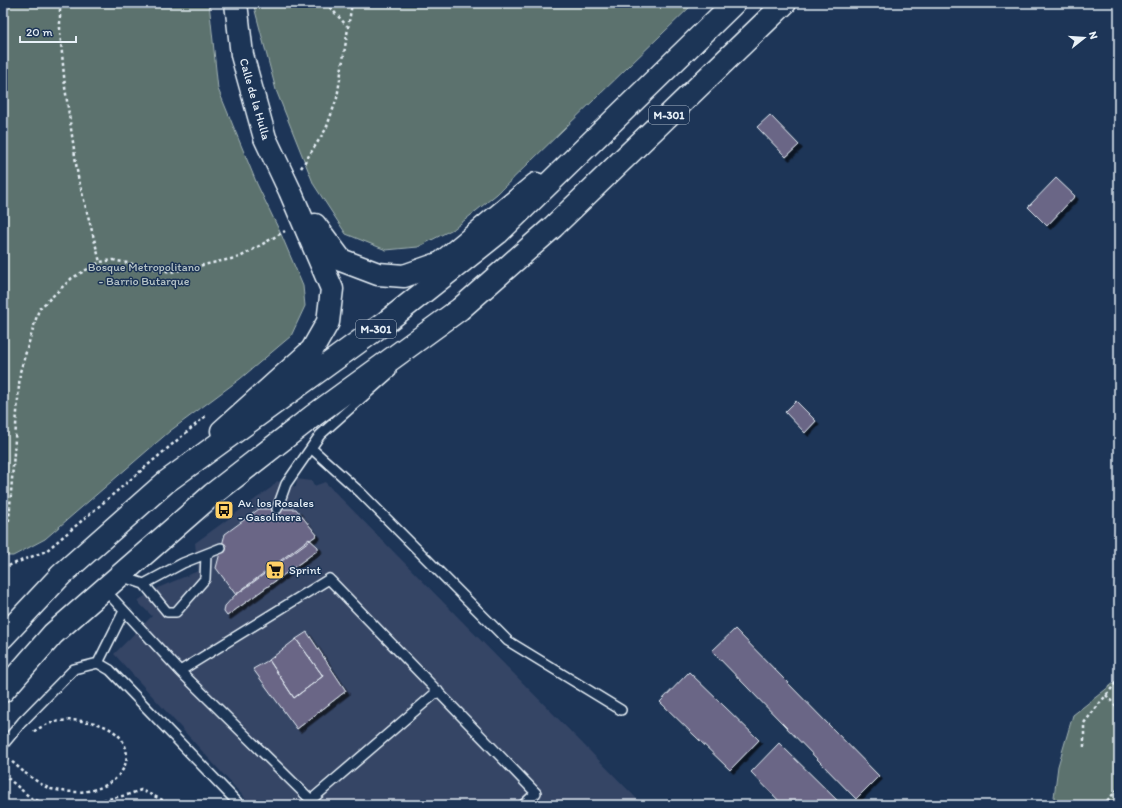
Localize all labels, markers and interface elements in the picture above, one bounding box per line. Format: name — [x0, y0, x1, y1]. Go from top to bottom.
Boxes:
scale bar — [20, 18, 76, 44]
north arrow — [1064, 18, 1104, 58]
text: 20 m — [26, 25, 53, 39]
text: N — [1086, 30, 1100, 41]
street label: Calle de la Hulla — [237, 57, 274, 142]
road number: M-301 — [649, 106, 689, 124]
park label: Bosque Metropolitano - Barrio Butarque — [88, 260, 200, 288]
road number: M-301 — [356, 320, 396, 338]
place label: Av. los Rosales - Gasolinera — [238, 496, 314, 524]
bus stop icon: Av. los Rosales - Gasolinera — [213, 499, 235, 521]
supermarket icon: Sprint — [264, 559, 286, 581]
place label: Sprint — [289, 563, 321, 577]

